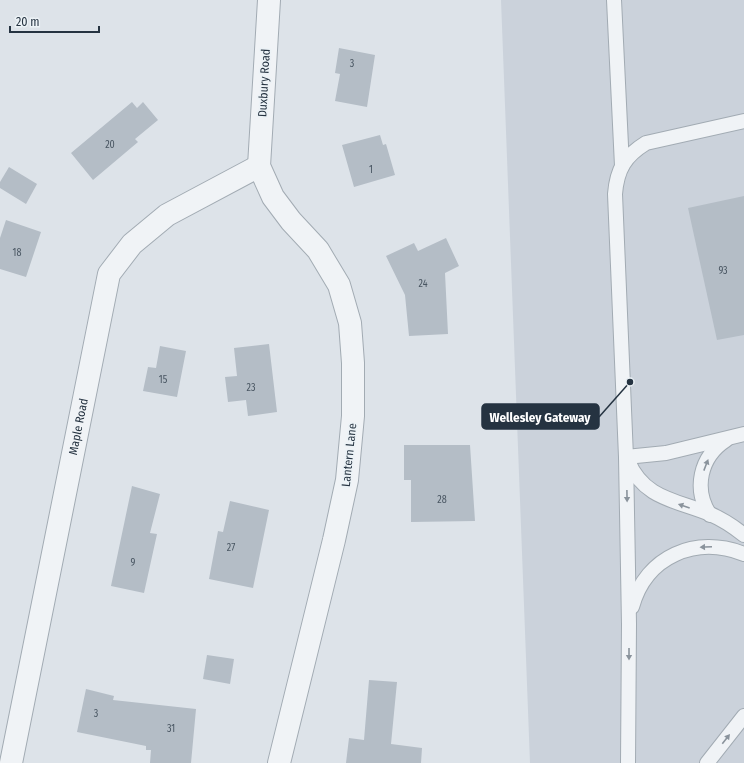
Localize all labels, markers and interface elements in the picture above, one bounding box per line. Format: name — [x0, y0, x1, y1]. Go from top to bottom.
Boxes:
scale bar — [10, 8, 99, 34]
text: 20 m — [16, 15, 40, 29]
street label: Duxbury Road — [255, 48, 273, 118]
house number: 3 — [350, 58, 355, 70]
house number: 20 — [105, 139, 115, 151]
house number: 1 — [369, 164, 373, 176]
house number: 18 — [13, 247, 21, 259]
house number: 93 — [718, 265, 728, 277]
house number: 24 — [418, 278, 428, 290]
house number: 15 — [159, 374, 168, 386]
house number: 23 — [247, 382, 256, 394]
street label: Maple Road — [66, 397, 91, 456]
callout: Wellesley Gateway — [482, 404, 599, 429]
text: Wellesley Gateway — [490, 410, 591, 425]
street label: Lantern Lane — [339, 422, 359, 487]
one-way arrow — [703, 458, 709, 470]
one-way arrow — [624, 490, 630, 503]
house number: 28 — [437, 494, 447, 506]
one-way arrow — [678, 502, 690, 508]
house number: 27 — [227, 542, 235, 554]
one-way arrow — [700, 544, 712, 551]
house number: 9 — [131, 557, 136, 569]
one-way arrow — [626, 648, 632, 661]
house number: 3 — [94, 708, 99, 720]
house number: 31 — [167, 723, 175, 735]
one-way arrow — [721, 734, 730, 745]

